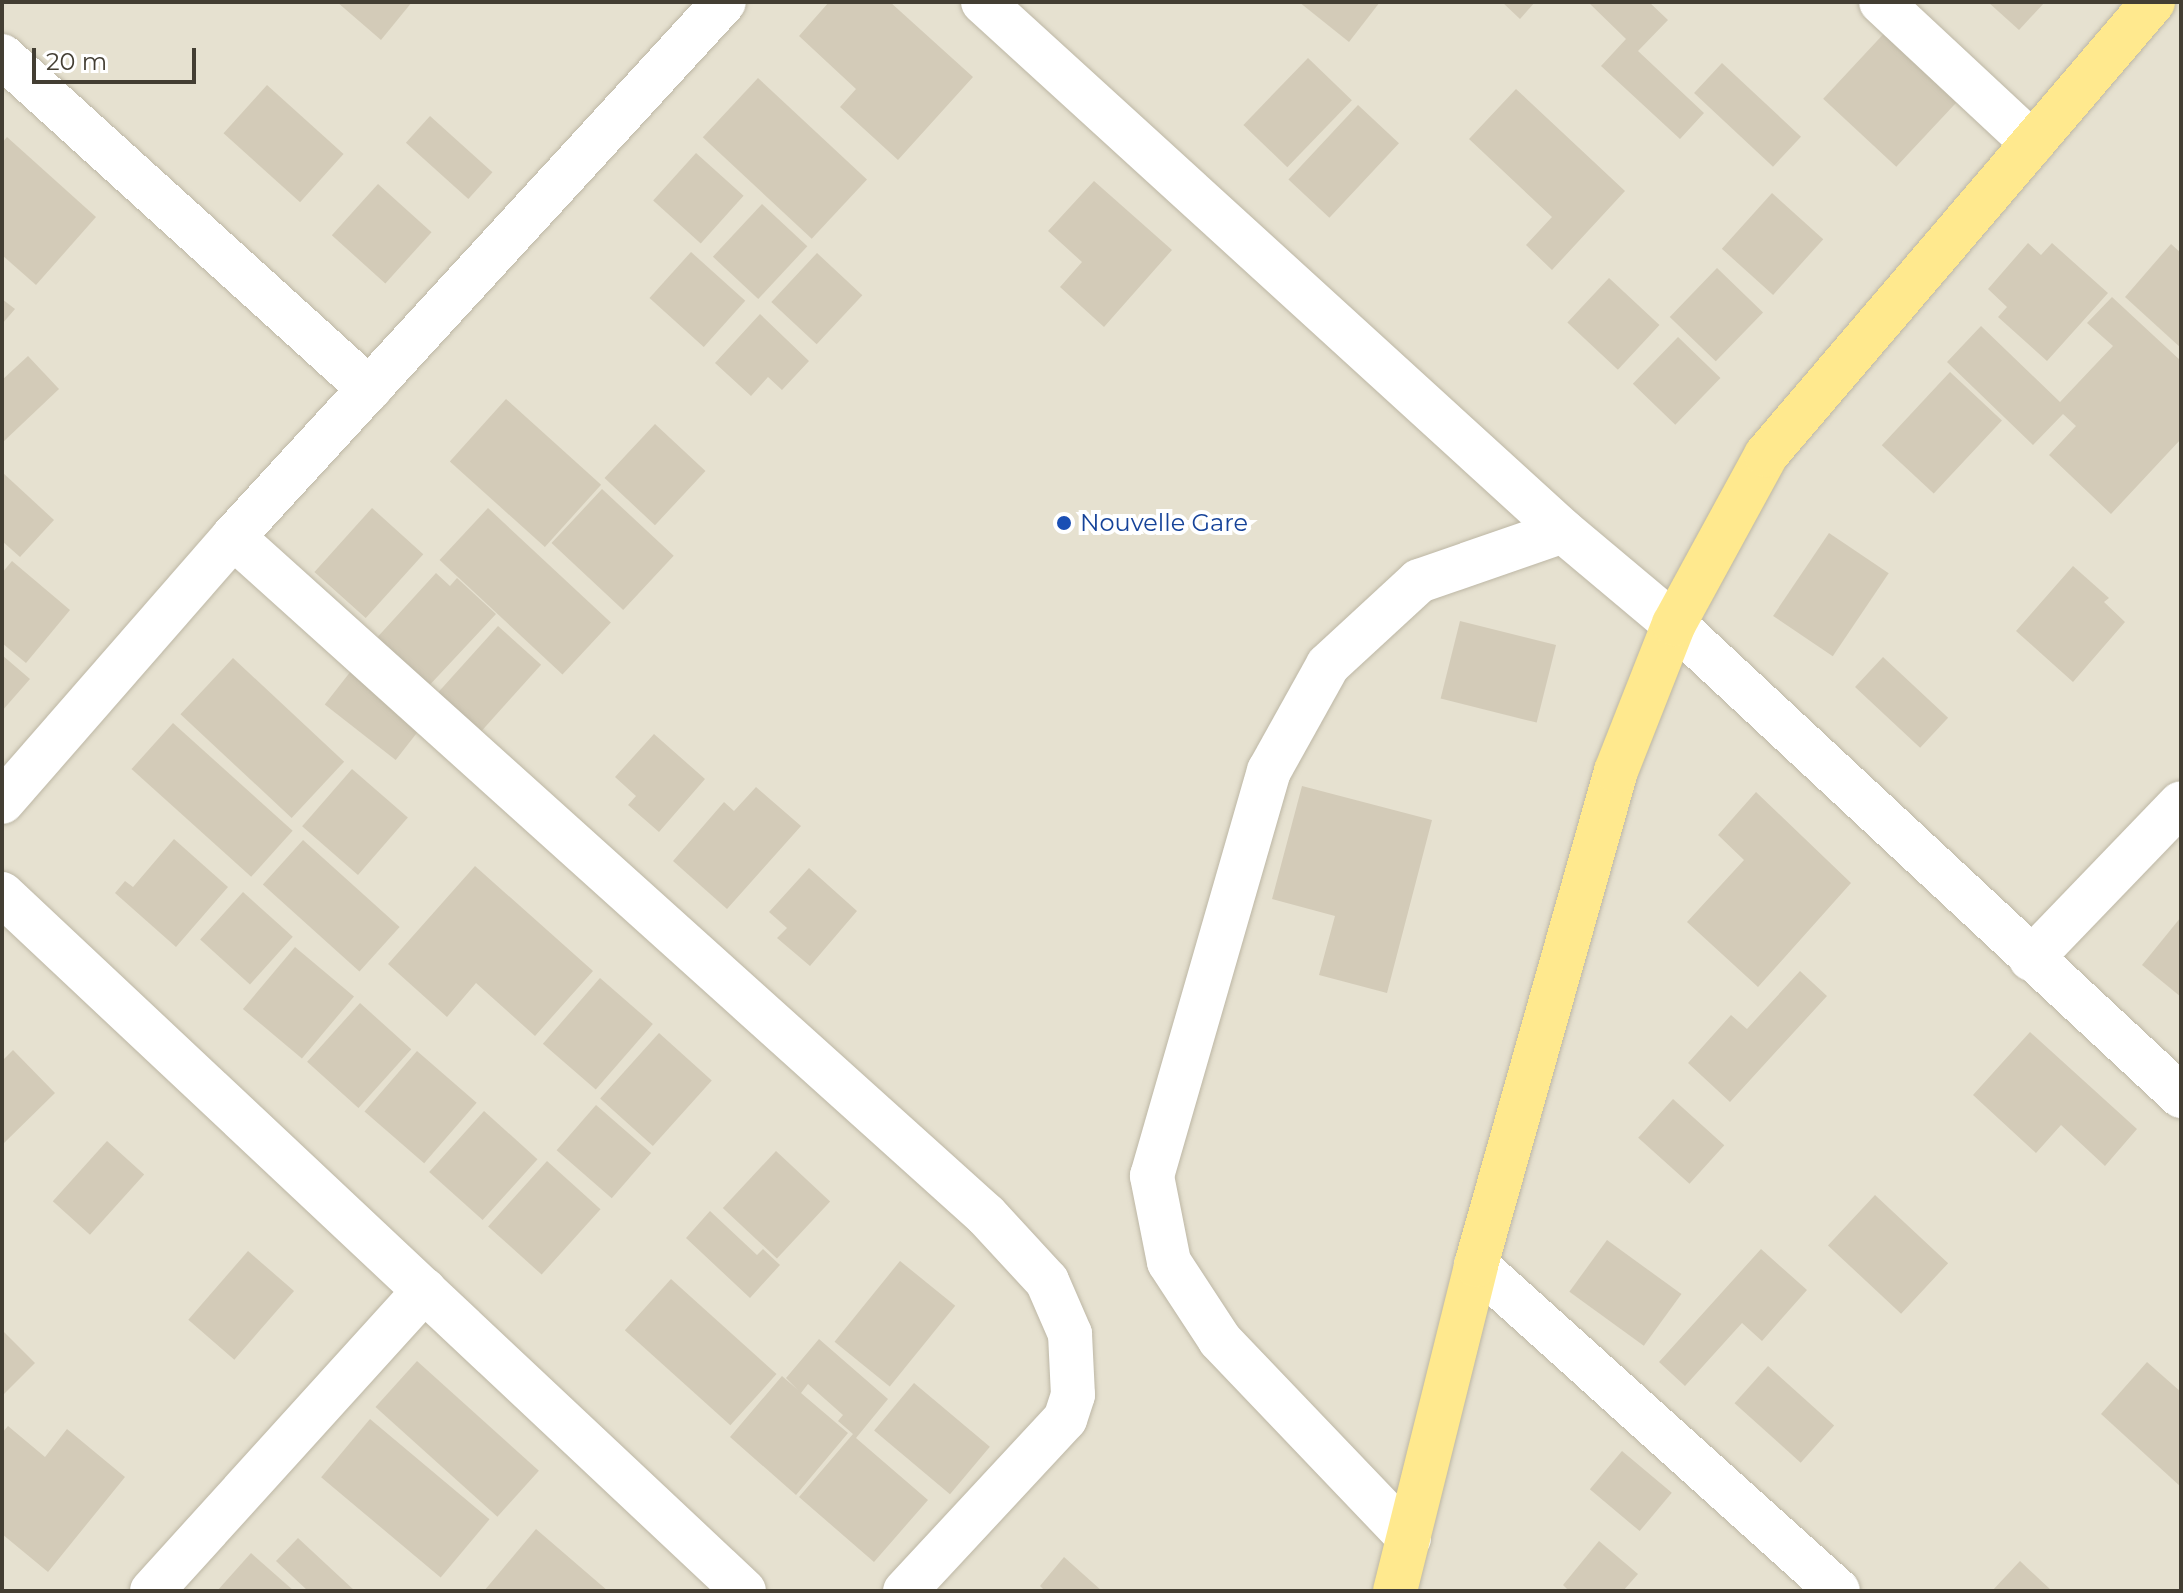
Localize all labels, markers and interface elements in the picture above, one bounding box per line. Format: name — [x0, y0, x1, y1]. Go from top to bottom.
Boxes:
scale bar — [36, 32, 200, 82]
text: 20 m — [46, 47, 107, 76]
place label: Nouvelle Gare — [1080, 509, 1248, 537]
marker: Nouvelle Gare — [1055, 514, 1073, 532]

